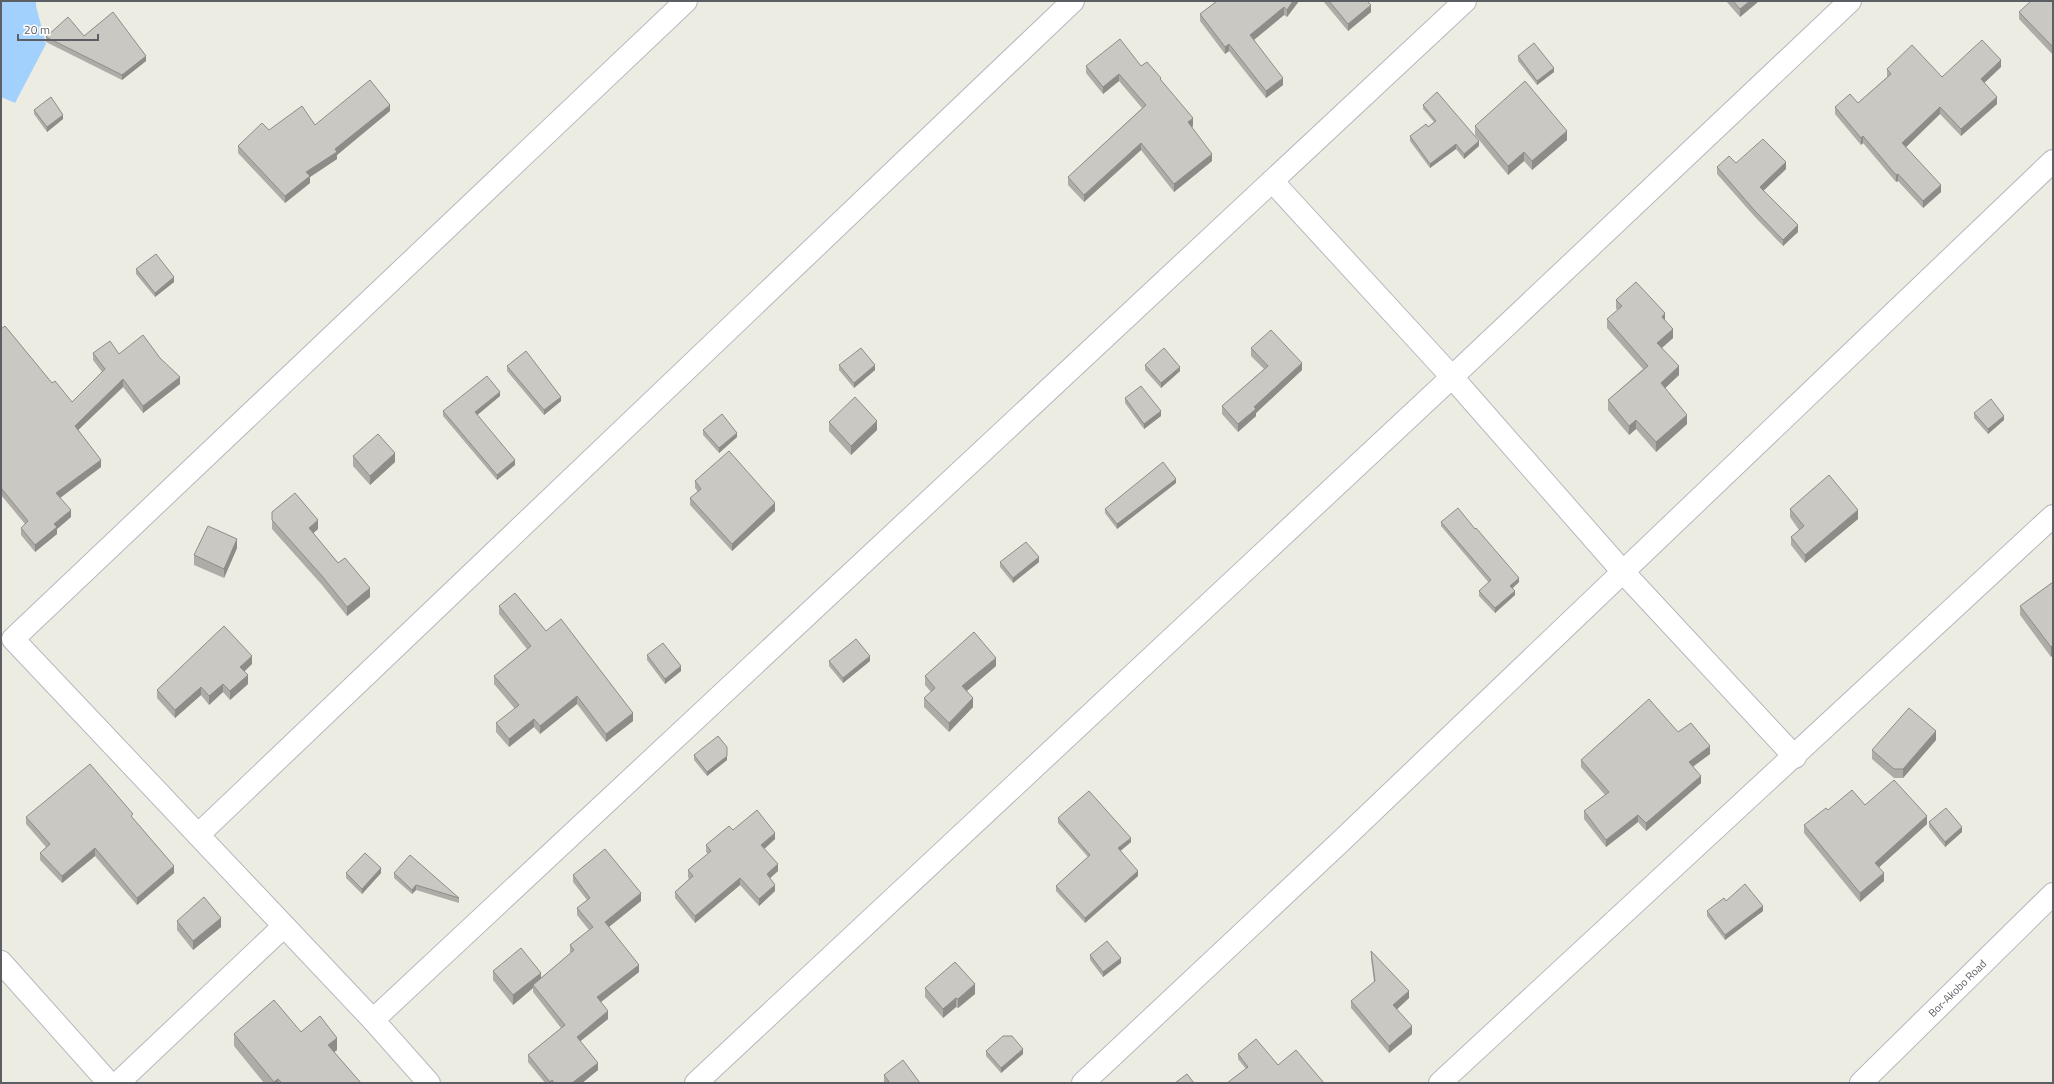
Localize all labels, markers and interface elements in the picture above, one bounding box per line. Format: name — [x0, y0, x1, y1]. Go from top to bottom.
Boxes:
scale bar — [18, 16, 98, 42]
text: 20 m — [24, 20, 50, 39]
street label: Bor-Akobo Road — [1925, 956, 1990, 1021]

